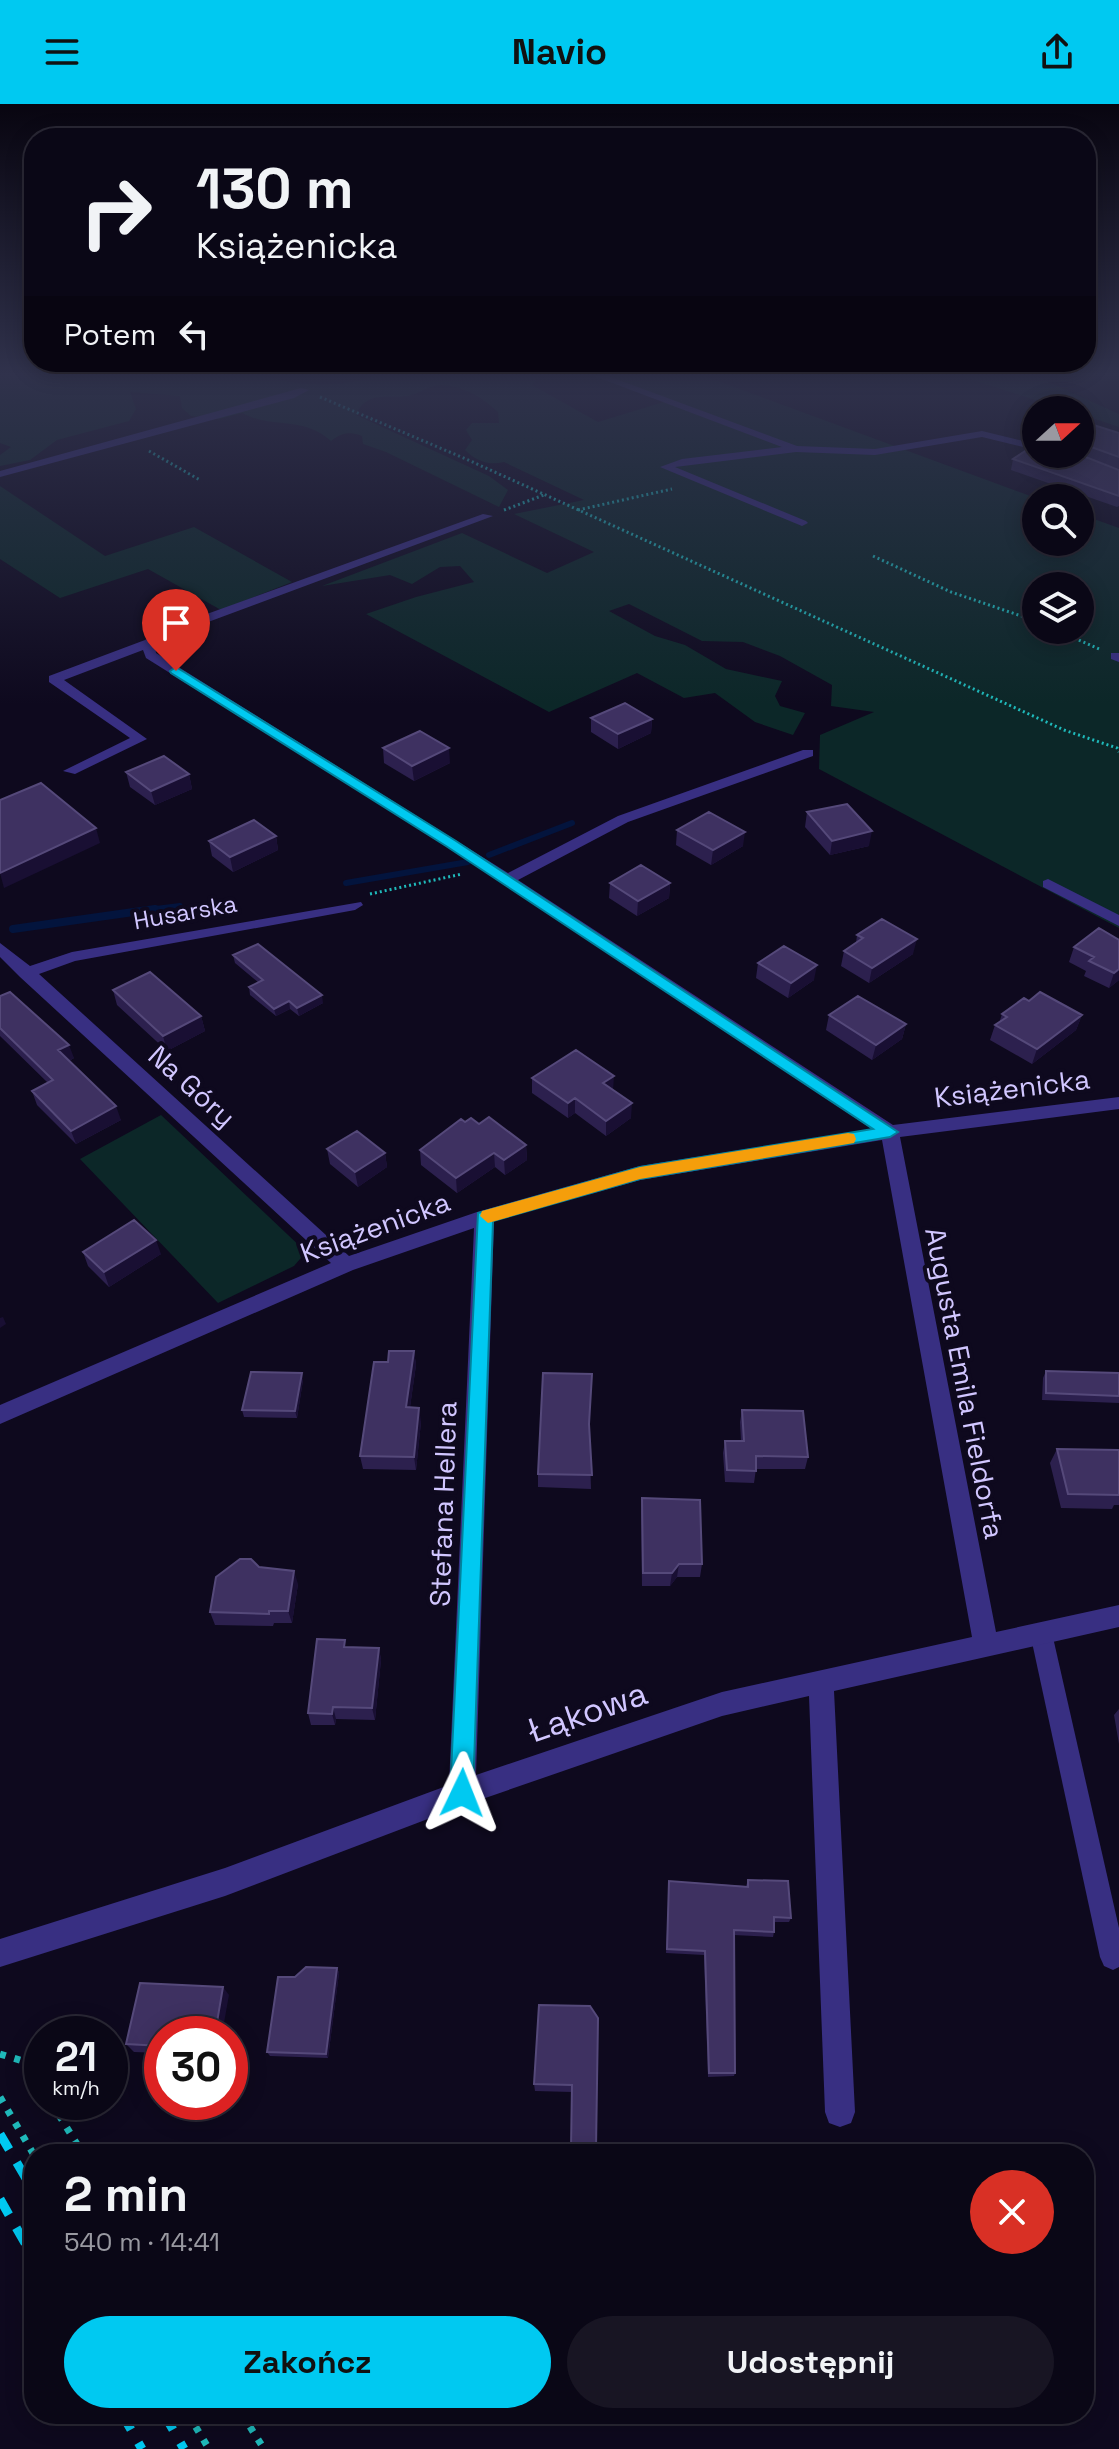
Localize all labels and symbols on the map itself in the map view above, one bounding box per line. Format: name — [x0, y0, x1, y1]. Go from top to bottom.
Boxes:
north arrow — [1022, 396, 1094, 468]
pin — [142, 589, 210, 671]
street label: Husarska — [131, 888, 239, 936]
street label: Na Góry — [141, 1037, 243, 1135]
street label: Książenicka — [932, 1061, 1092, 1115]
street label: Książenicka — [295, 1183, 455, 1271]
street label: Augusta Emila Fieldorfa — [917, 1224, 1013, 1542]
street label: Stefana Hellera — [421, 1401, 465, 1607]
street label: Łąkowa — [521, 1671, 653, 1753]
position arrow — [420, 1751, 504, 1835]
speed limit sign: 30 — [144, 2016, 248, 2120]

